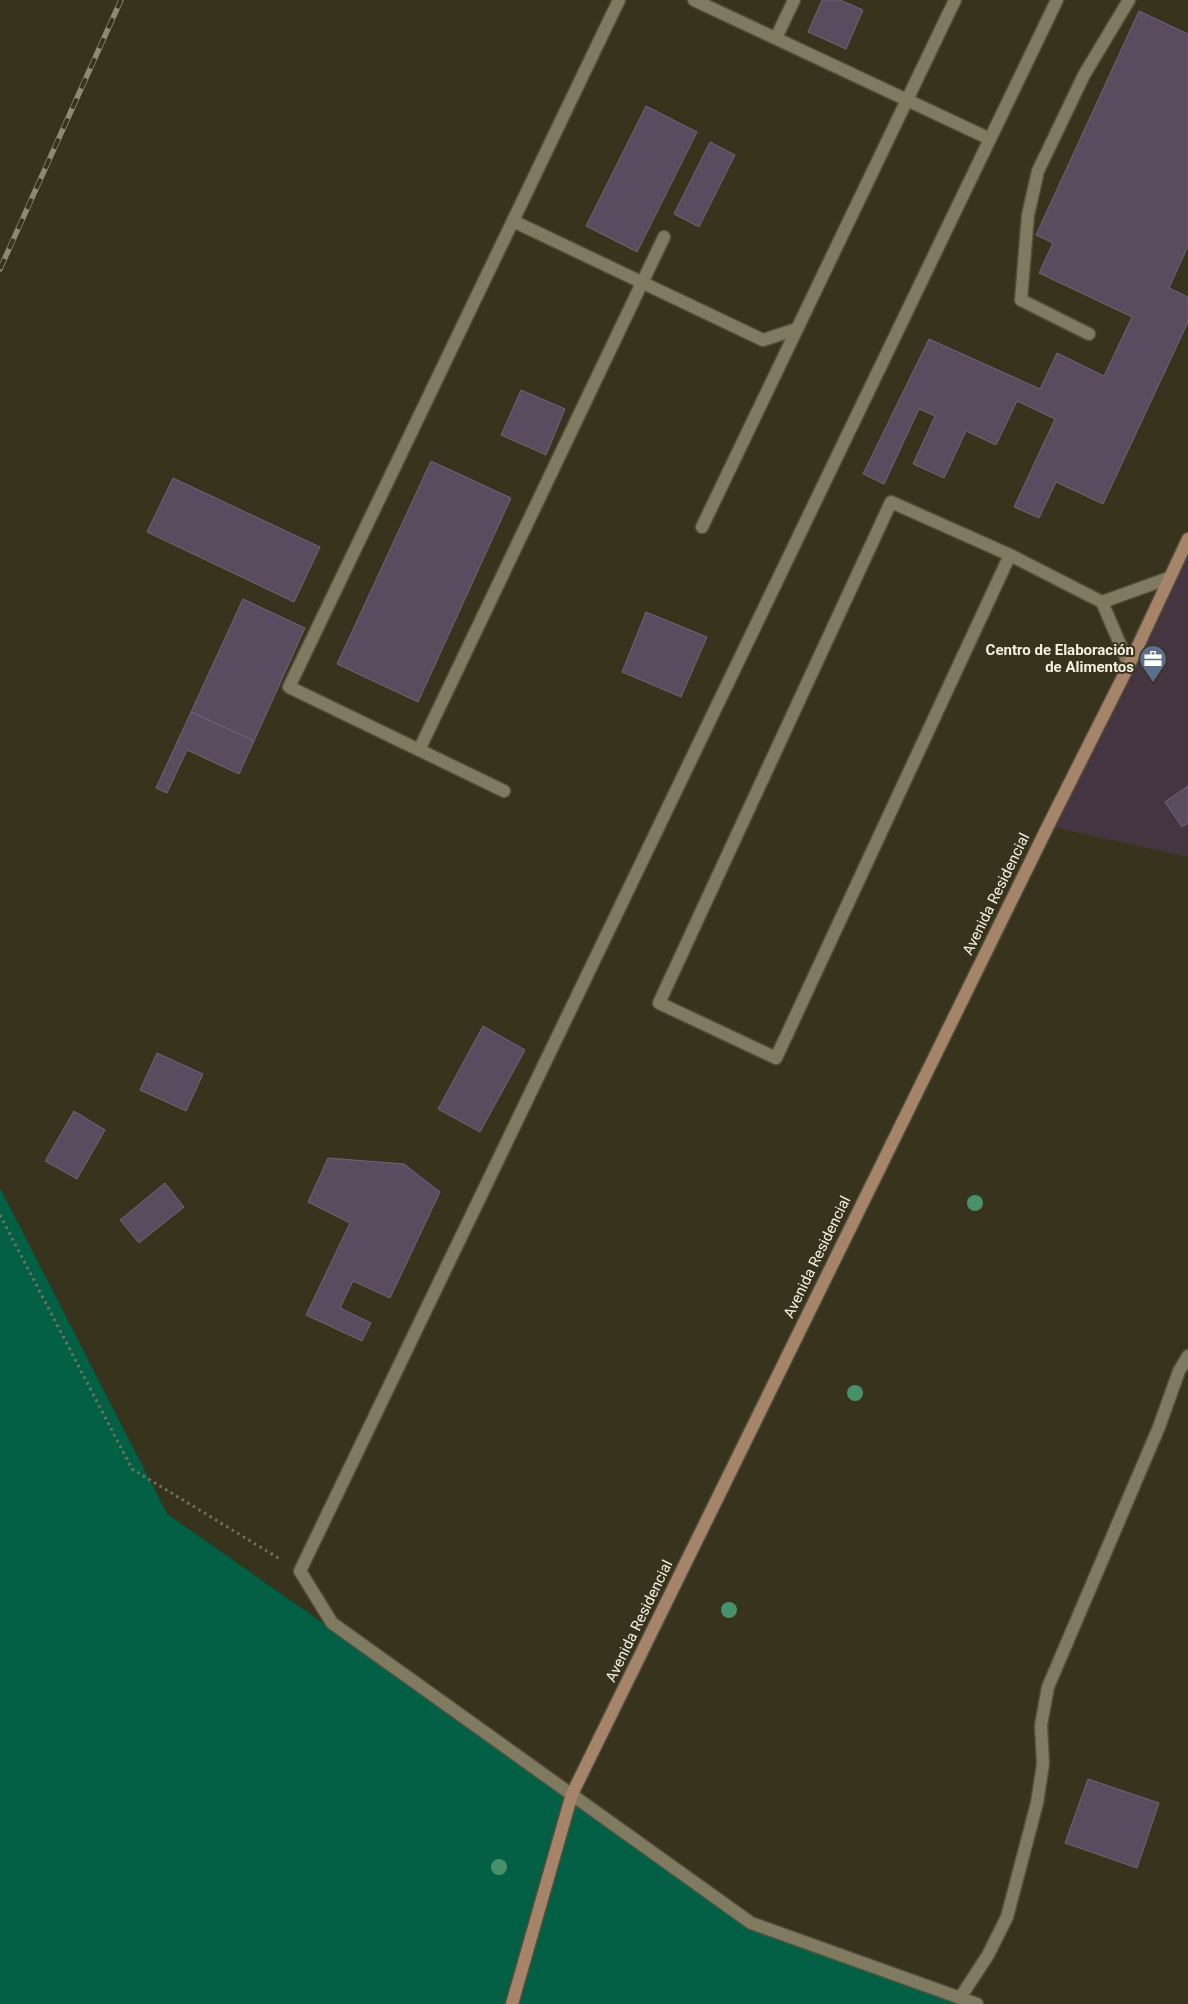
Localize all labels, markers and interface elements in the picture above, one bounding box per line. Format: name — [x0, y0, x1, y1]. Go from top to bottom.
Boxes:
place label: Centro de Elaboración de Alimentos — [986, 641, 1134, 676]
office icon: Centro de Elaboración de Alimentos — [1138, 644, 1168, 683]
street label: Avenida Residencial — [959, 830, 1033, 958]
street label: Avenida Residencial — [780, 1193, 854, 1321]
street label: Avenida Residencial — [602, 1557, 676, 1685]

